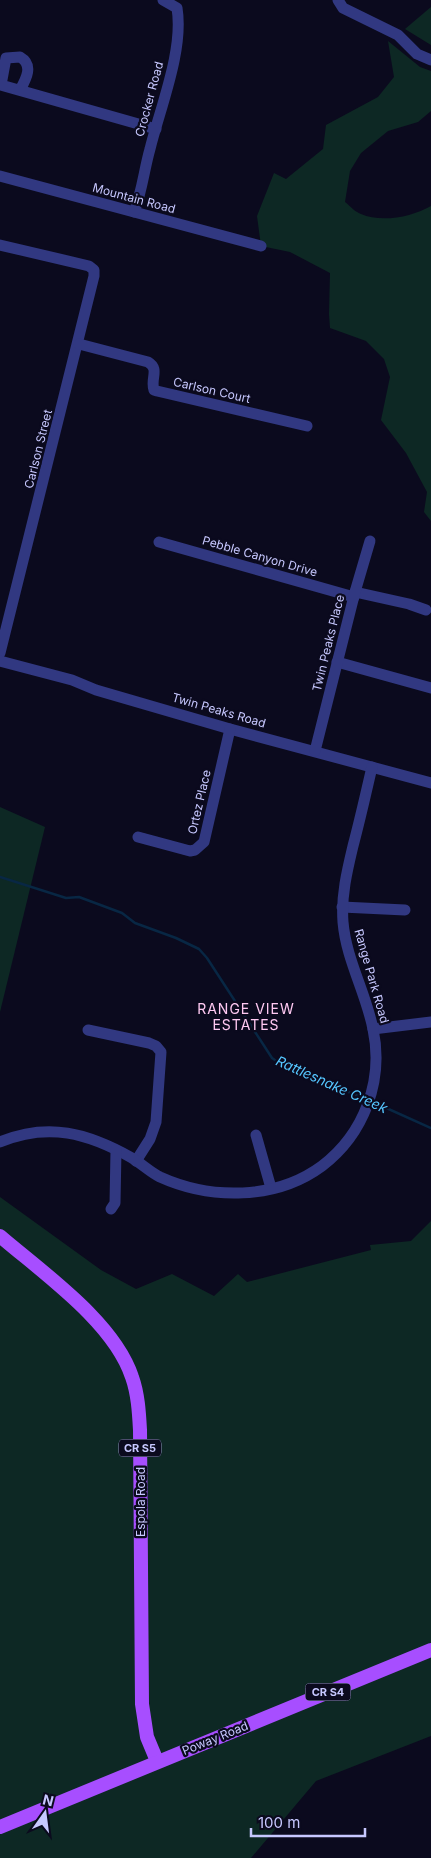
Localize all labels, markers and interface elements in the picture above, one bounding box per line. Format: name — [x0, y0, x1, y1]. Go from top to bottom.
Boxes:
street label: Crocker Road — [132, 60, 166, 138]
street label: Mountain Road — [91, 180, 177, 216]
street label: Carlson Court — [172, 374, 252, 406]
street label: Carlson Street — [21, 408, 55, 490]
street label: Pebble Canyon Drive — [201, 532, 319, 580]
street label: Twin Peaks Place — [309, 593, 347, 693]
street label: Twin Peaks Road — [170, 689, 268, 731]
street label: Ortez Place — [184, 768, 214, 836]
street label: Range Park Road — [351, 927, 393, 1025]
district label: RANGE VIEW ESTATES — [197, 1000, 295, 1033]
water label: Rattlesnake Creek — [274, 1052, 391, 1116]
road number: CR S5 — [119, 1440, 161, 1456]
street label: Espola Road — [133, 1467, 148, 1537]
road number: CR S4 — [306, 1684, 350, 1700]
street label: Poway Road — [180, 1718, 250, 1758]
north arrow — [20, 1788, 70, 1838]
text: N — [41, 1790, 55, 1809]
scale bar — [251, 1806, 365, 1838]
text: 100 m — [258, 1813, 300, 1832]

